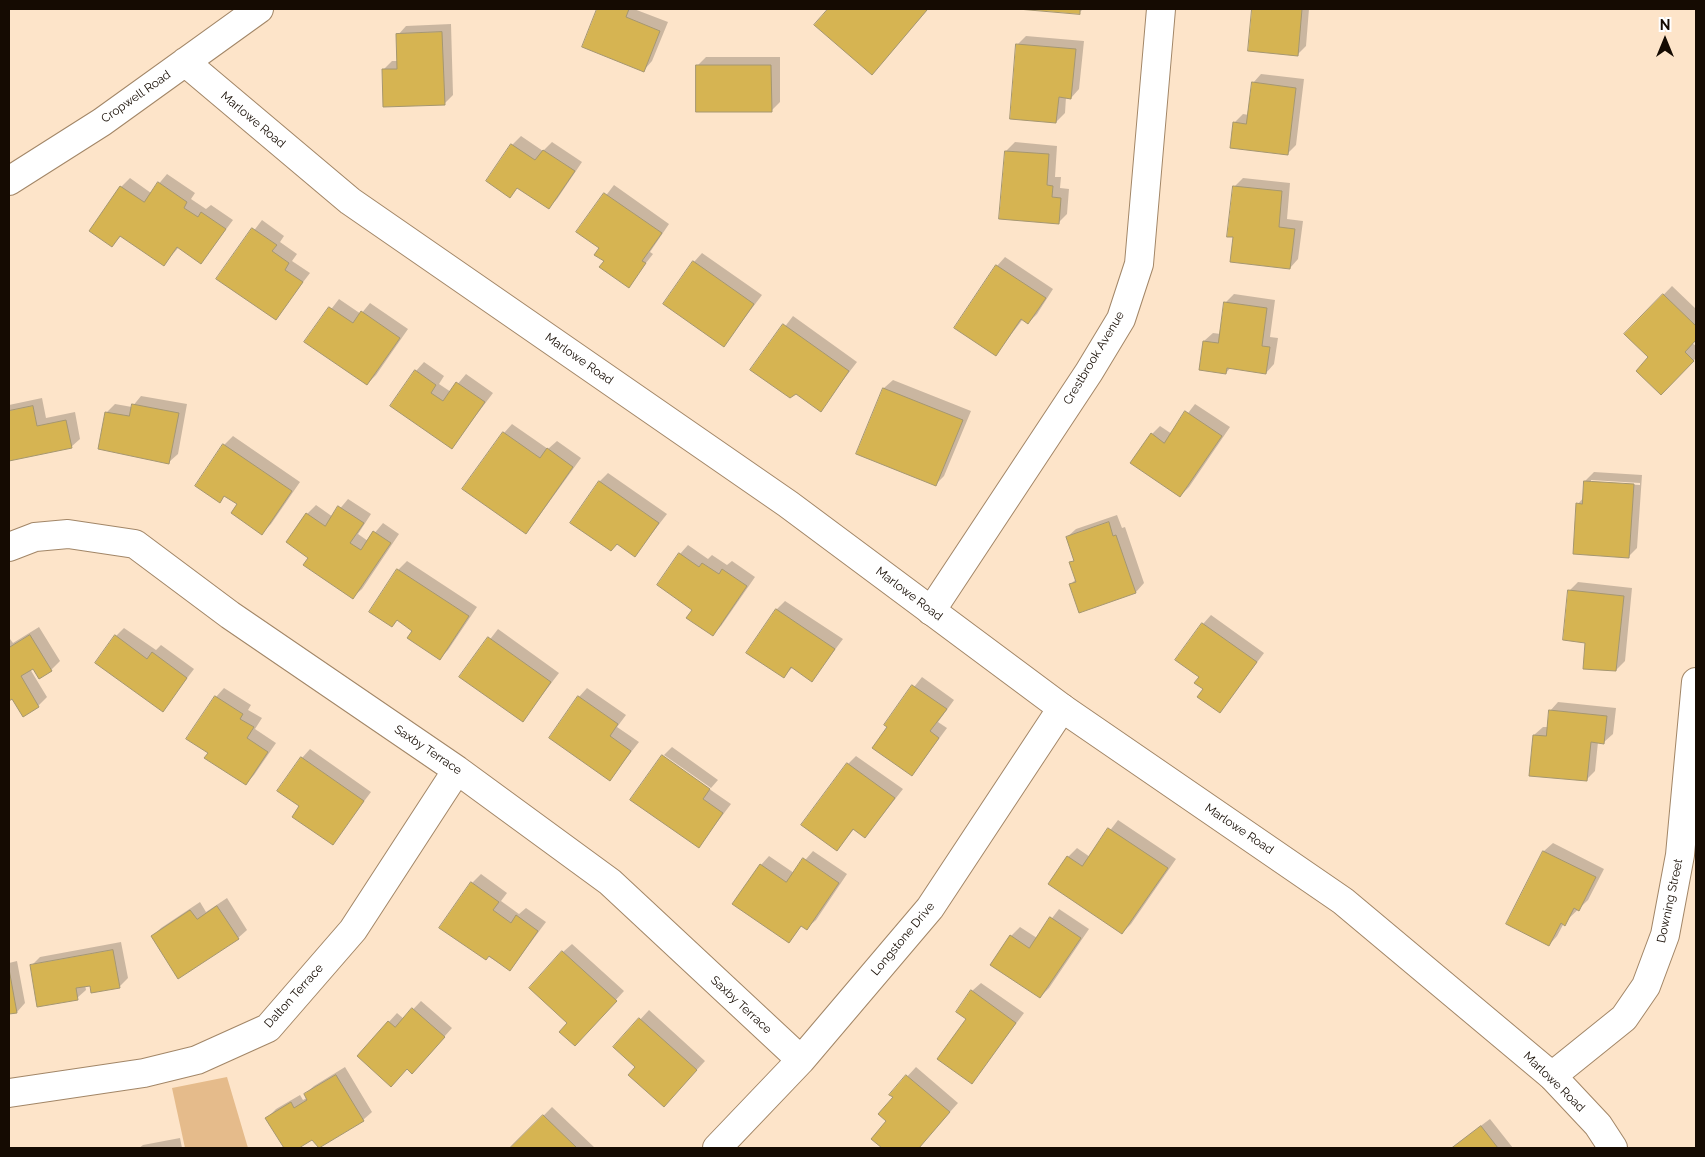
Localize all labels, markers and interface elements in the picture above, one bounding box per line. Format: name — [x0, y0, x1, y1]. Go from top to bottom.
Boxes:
north arrow — [1640, 15, 1690, 65]
text: N — [1660, 17, 1670, 33]
street label: Cropwell Road — [98, 68, 174, 126]
street label: Marlowe Road — [218, 89, 288, 151]
street label: Crestbrook Avenue — [1060, 309, 1128, 407]
street label: Marlowe Road — [542, 330, 616, 388]
street label: Marlowe Road — [873, 564, 945, 624]
street label: Saxby Terrace — [392, 722, 464, 778]
street label: Marlowe Road — [1202, 801, 1276, 857]
street label: Downing Street — [1654, 858, 1686, 944]
street label: Longstone Drive — [868, 900, 938, 978]
street label: Dalton Terrace — [262, 961, 326, 1031]
street label: Saxby Terrace — [708, 973, 774, 1037]
street label: Marlowe Road — [1520, 1049, 1588, 1115]

